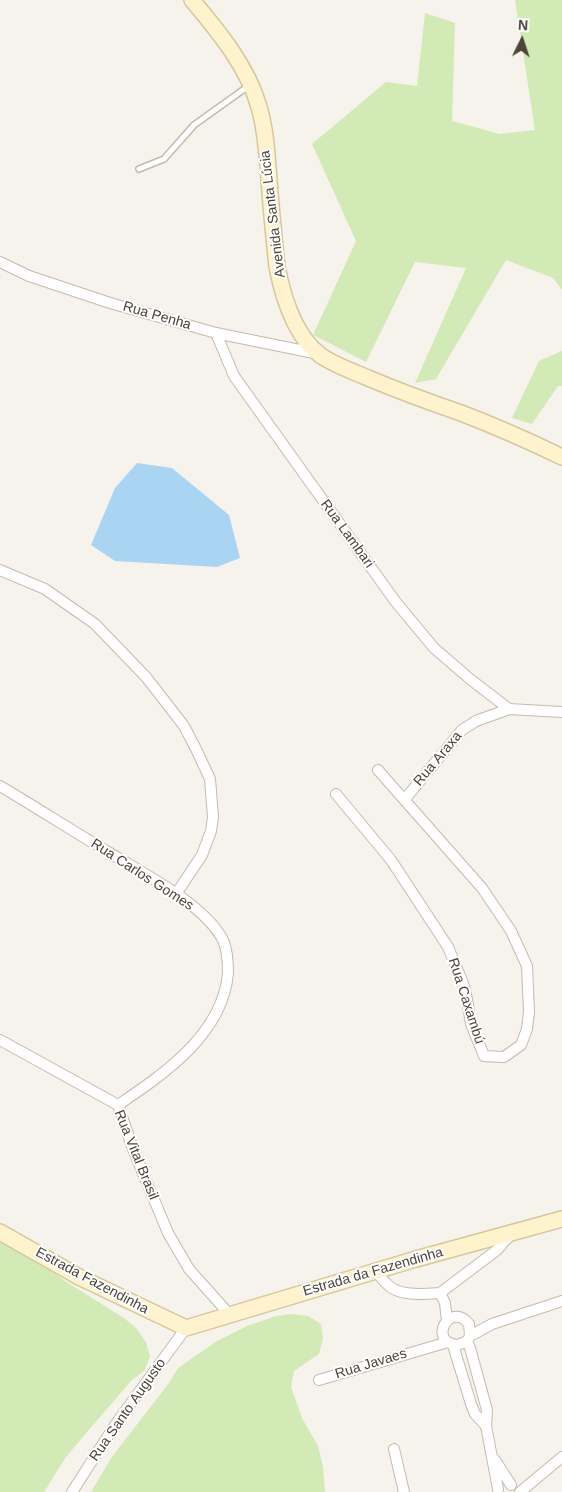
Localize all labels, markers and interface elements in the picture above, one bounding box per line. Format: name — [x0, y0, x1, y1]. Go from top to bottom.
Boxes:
north arrow — [497, 15, 547, 65]
text: N — [517, 17, 529, 33]
street label: Avenida Santa Lúcia — [257, 149, 289, 279]
street label: Rua Penha — [121, 298, 193, 334]
street label: Rua Lambari — [317, 497, 377, 571]
street label: Rua Araxa — [410, 728, 466, 790]
street label: Rua Carlos Gomes — [88, 836, 196, 914]
street label: Rua Caxambú — [444, 956, 488, 1046]
street label: Rua Vital Brasil — [110, 1108, 162, 1202]
street label: Estrada Fazendinha — [33, 1244, 151, 1318]
street label: Estrada da Fazendinha — [301, 1244, 445, 1300]
street label: Rua Javaes — [333, 1345, 409, 1383]
street label: Rua Santo Augusto — [86, 1355, 170, 1465]

